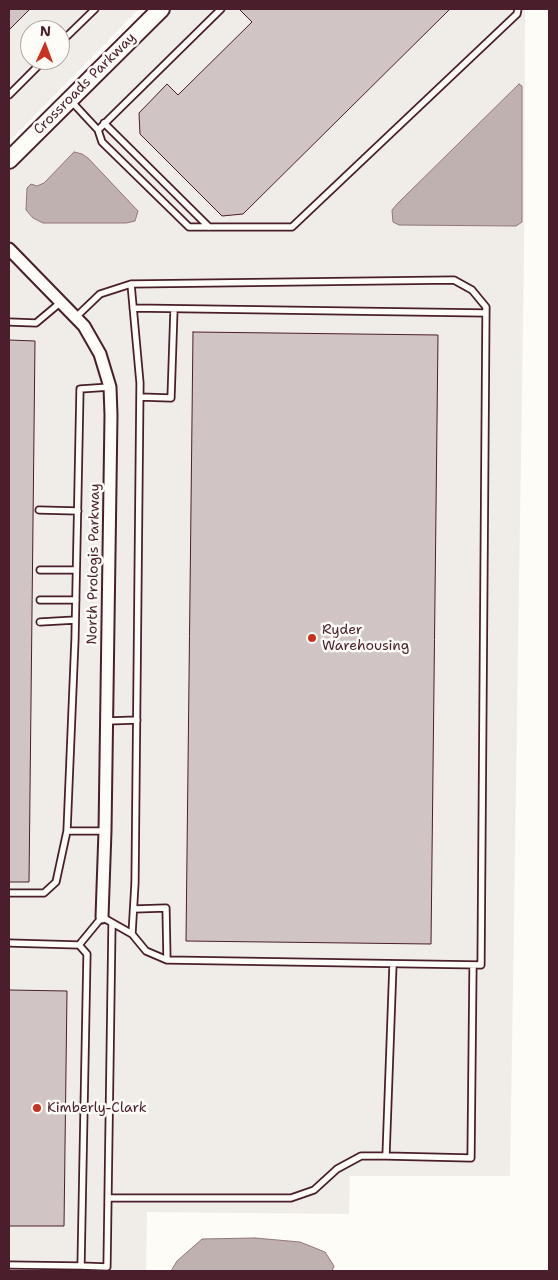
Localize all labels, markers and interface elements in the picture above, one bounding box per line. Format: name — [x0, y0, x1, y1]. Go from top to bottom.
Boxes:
north arrow — [20, 20, 70, 70]
text: N — [40, 22, 51, 40]
street label: Crossroads Parkway — [31, 30, 139, 138]
street label: North Prologis Parkway — [84, 483, 104, 645]
place label: Ryder Warehousing — [322, 622, 409, 654]
marker: Ryder Warehousing — [306, 632, 318, 644]
place label: Kimberly-Clark — [47, 1100, 147, 1116]
marker: Kimberly-Clark — [31, 1102, 43, 1114]

